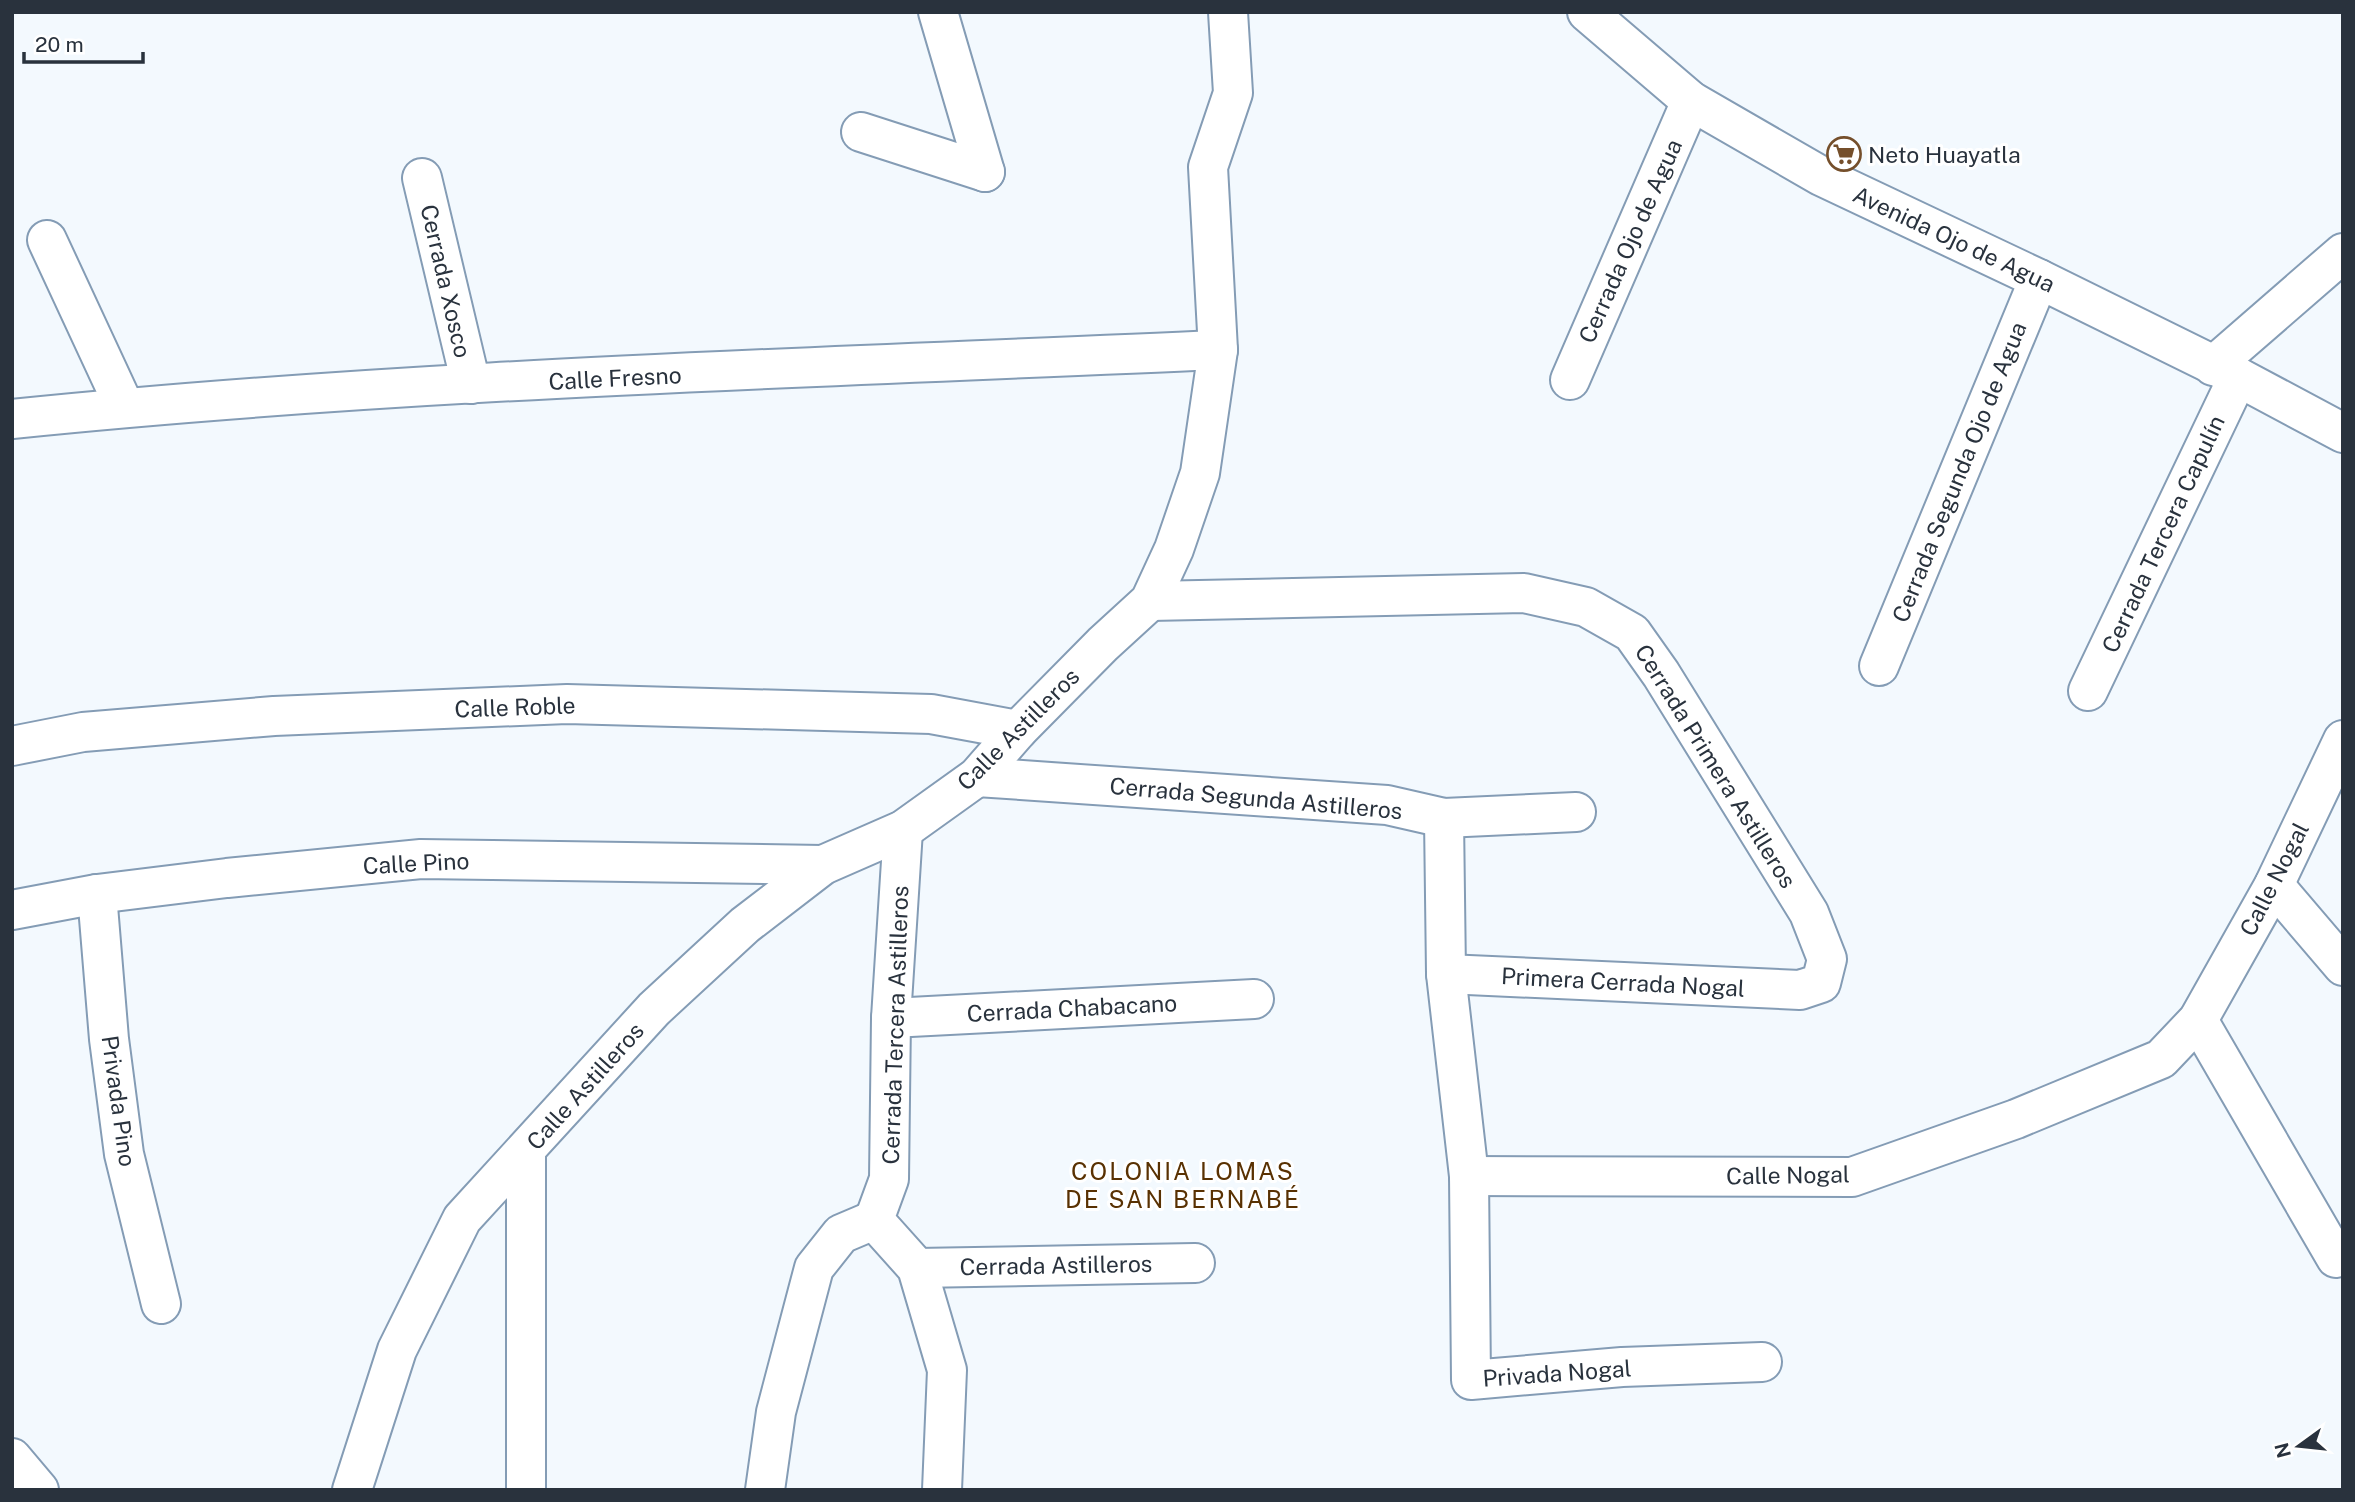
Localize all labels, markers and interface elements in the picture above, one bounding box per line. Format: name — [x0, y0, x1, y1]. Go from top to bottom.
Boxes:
scale bar — [24, 21, 144, 65]
text: 20 m — [35, 32, 84, 57]
street label: Cerrada Ojo de Agua — [1573, 135, 1687, 347]
supermarket icon: Neto Huayatla — [1825, 135, 1863, 173]
place label: Neto Huayatla — [1868, 141, 2021, 168]
street label: Avenida Ojo de Agua — [1849, 180, 2059, 298]
street label: Cerrada Xosco — [415, 202, 477, 360]
street label: Cerrada Segunda Ojo de Agua — [1886, 318, 2032, 626]
street label: Calle Fresno — [548, 361, 682, 395]
street label: Cerrada Tercera Capulín — [2096, 411, 2230, 657]
street label: Cerrada Primera Astilleros — [1630, 639, 1802, 893]
street label: Calle Astilleros — [951, 662, 1085, 796]
street label: Calle Roble — [454, 691, 576, 723]
street label: Cerrada Segunda Astilleros — [1108, 772, 1404, 824]
street label: Calle Nogal — [2234, 818, 2314, 940]
street label: Calle Pino — [362, 847, 470, 879]
street label: Cerrada Tercera Astilleros — [877, 885, 913, 1165]
street label: Primera Cerrada Nogal — [1500, 962, 1746, 1002]
street label: Cerrada Chabacano — [966, 989, 1178, 1027]
street label: Calle Astilleros — [521, 1017, 649, 1155]
street label: Privada Pino — [96, 1034, 142, 1168]
district label: COLONIA LOMAS DE SAN BERNABÉ — [1065, 1157, 1301, 1213]
street label: Calle Nogal — [1726, 1160, 1850, 1190]
street label: Cerrada Astilleros — [959, 1250, 1153, 1280]
street label: Privada Nogal — [1482, 1354, 1632, 1392]
north arrow — [2264, 1411, 2334, 1481]
text: N — [2270, 1440, 2295, 1460]

